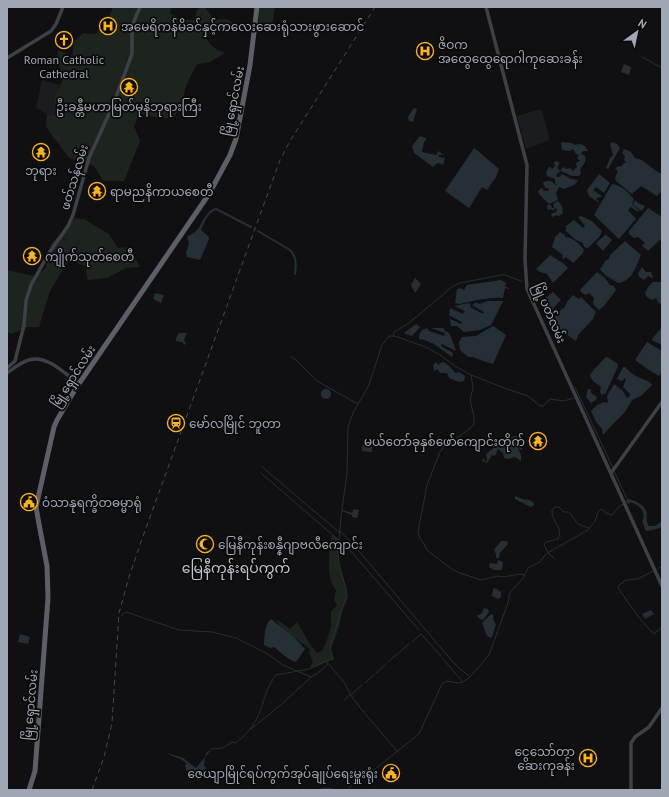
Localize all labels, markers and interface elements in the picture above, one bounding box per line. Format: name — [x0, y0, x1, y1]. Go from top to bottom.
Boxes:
north arrow — [617, 12, 657, 52]
hospital icon: အမေရိကန်မိခင်နှင့်ကလေးဆေးရုံသားဖွားဆောင် — [98, 16, 118, 36]
text: N — [636, 16, 649, 31]
place label: အမေရိကန်မိခင်နှင့်ကလေးဆေးရုံသားဖွားဆောင် — [121, 18, 364, 37]
church icon: Roman Catholic Cathedral — [54, 30, 74, 50]
place label: ဇိဝက အထွေထွေရောဂါကုဆေးခန်း — [438, 36, 583, 69]
hospital icon: ဇိဝက အထွေထွေရောဂါကုဆေးခန်း — [415, 41, 435, 61]
place label: Roman Catholic Cathedral — [24, 52, 105, 81]
street label: မြို့ရှောင်လမ်း — [218, 64, 250, 138]
temple icon: ဦးခန္တီမဟာမြတ်မုနိဘုရားကြီး — [119, 77, 139, 97]
place label: ဦးခန္တီမဟာမြတ်မုနိဘုရားကြီး — [56, 98, 202, 117]
temple icon: ဘုရား — [31, 142, 51, 162]
street label: ဖတ်သန်လမ်း — [56, 142, 94, 212]
place label: ဘုရား — [25, 163, 57, 181]
temple icon: ရာမညနိကာယစေတီ — [87, 181, 107, 201]
place label: ရာမညနိကာယစေတီ — [110, 183, 213, 202]
temple icon: ကျိုက်သုတ်စေတီ — [22, 246, 42, 266]
place label: ကျိုက်သုတ်စေတီ — [45, 248, 134, 267]
street label: မြို့ပတ်လမ်း — [528, 280, 570, 347]
street label: မြို့ရှောင်လမ်း — [47, 342, 101, 412]
station icon: မော်လမြိုင် ဘူတာ — [166, 413, 186, 433]
place label: မော်လမြိုင် ဘူတာ — [189, 415, 281, 434]
temple icon: မယ်တော်ခုနှစ်ဖော်ကျောင်းတိုက် — [528, 431, 548, 451]
place label: မယ်တော်ခုနှစ်ဖော်ကျောင်းတိုက် — [364, 433, 525, 452]
public building icon: ဝံသာနုရက္ခိတဓမ္မာရုံ — [19, 492, 39, 512]
place label: ဝံသာနုရက္ခိတဓမ္မာရုံ — [42, 494, 142, 513]
mosque icon: မြေနီကုန်းစန္နီဂျာဗလီကျောင်း — [195, 534, 215, 554]
place label: မြေနီကုန်းစန္နီဂျာဗလီကျောင်း — [218, 536, 363, 556]
district label: မြေနီကုန်းရပ်ကွက် — [182, 558, 290, 580]
street label: မြို့ရှောင်လမ်း — [18, 669, 44, 741]
place label: ငွေသော်တာ ဆေးကုခန်း — [514, 743, 575, 776]
hospital icon: ငွေသော်တာ ဆေးကုခန်း — [578, 748, 598, 768]
public building icon: ဇေယျာမြိုင်ရပ်ကွက်အုပ်ချုပ်ရေးမှူးရုံး — [381, 763, 401, 783]
place label: ဇေယျာမြိုင်ရပ်ကွက်အုပ်ချုပ်ရေးမှူးရုံး — [187, 765, 378, 784]

